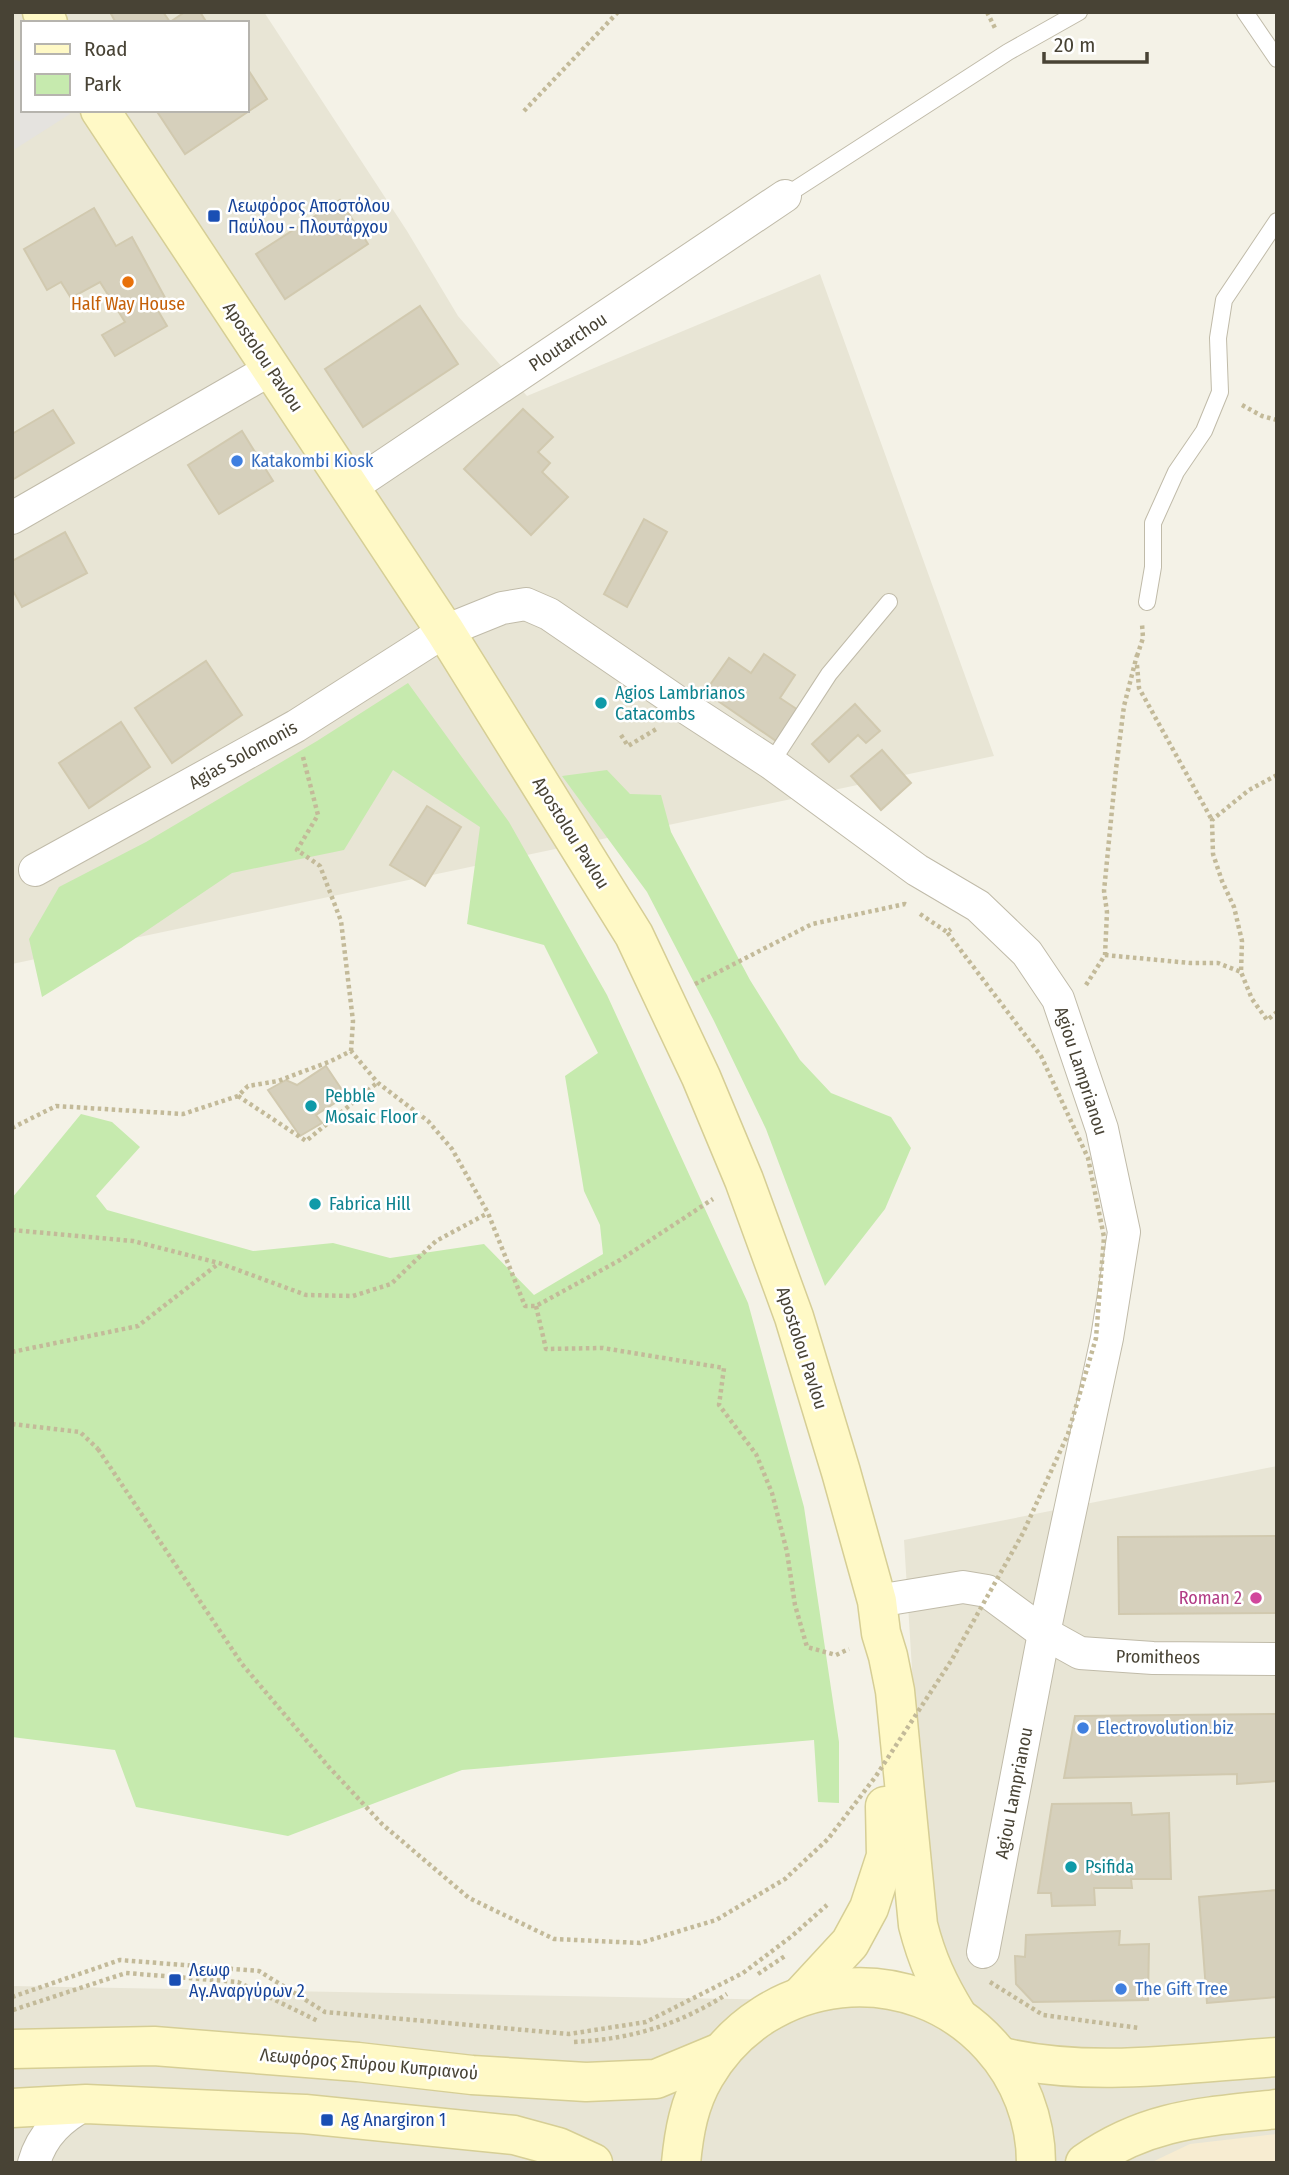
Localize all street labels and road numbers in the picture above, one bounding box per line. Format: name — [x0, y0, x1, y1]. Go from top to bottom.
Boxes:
street label: Apostolou Pavlou — [218, 298, 308, 416]
street label: Ploutarchou — [525, 308, 611, 376]
street label: Agias Solomonis — [185, 716, 301, 794]
street label: Apostolou Pavlou — [528, 773, 614, 893]
street label: Agiou Lamprianou — [1050, 1004, 1112, 1138]
street label: Apostolou Pavlou — [772, 1284, 832, 1412]
street label: Promitheos — [1116, 1645, 1201, 1669]
street label: Agiou Lamprianou — [990, 1725, 1038, 1861]
street label: Λεωφόρος Σπύρου Κυπριανού — [259, 2044, 479, 2084]

